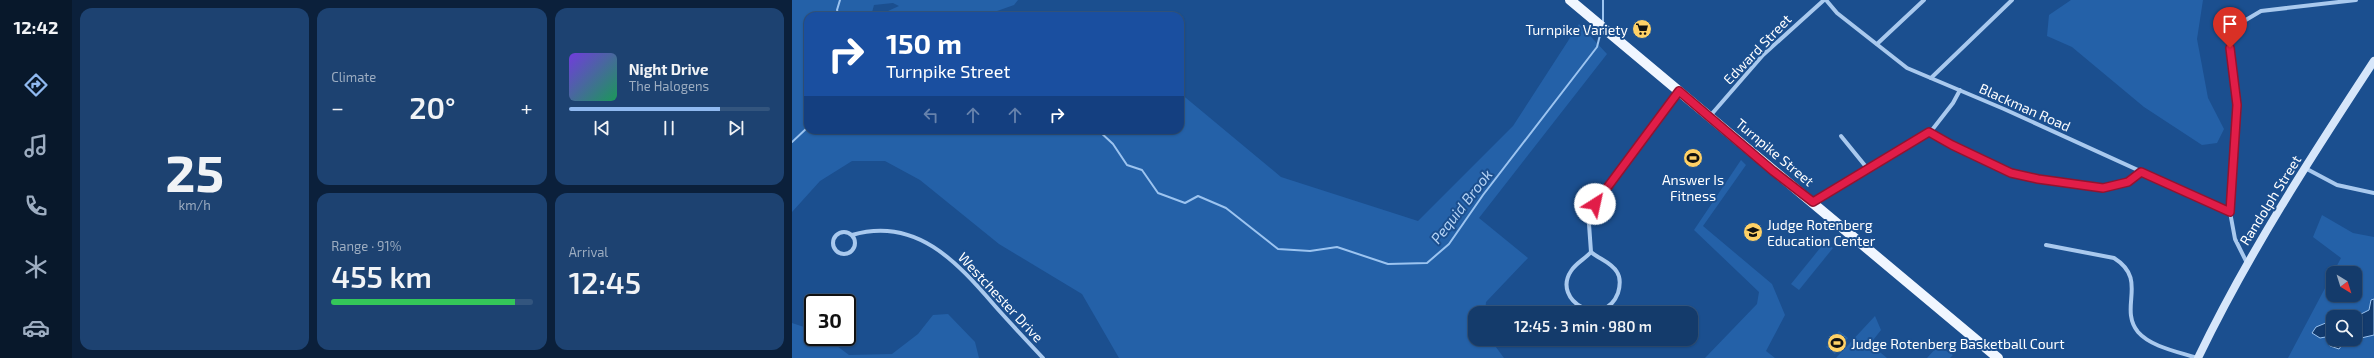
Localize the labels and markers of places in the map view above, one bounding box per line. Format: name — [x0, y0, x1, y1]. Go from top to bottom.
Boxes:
pin — [2213, 7.0, 2247, 48]
supermarket icon: Turnpike Variety — [1631, 18, 1653, 40]
place label: Turnpike Variety — [1525, 21, 1629, 38]
sports icon: Answer Is Fitness — [1682, 147, 1704, 169]
place label: Answer Is Fitness — [1662, 171, 1724, 204]
place label: Judge Rotenberg Education Center — [1767, 216, 1876, 249]
school or university icon: Judge Rotenberg Education Center — [1742, 221, 1764, 243]
sports icon: Judge Rotenberg Basketball Court — [1826, 332, 1848, 354]
place label: Judge Rotenberg Basketball Court — [1851, 335, 2065, 352]

